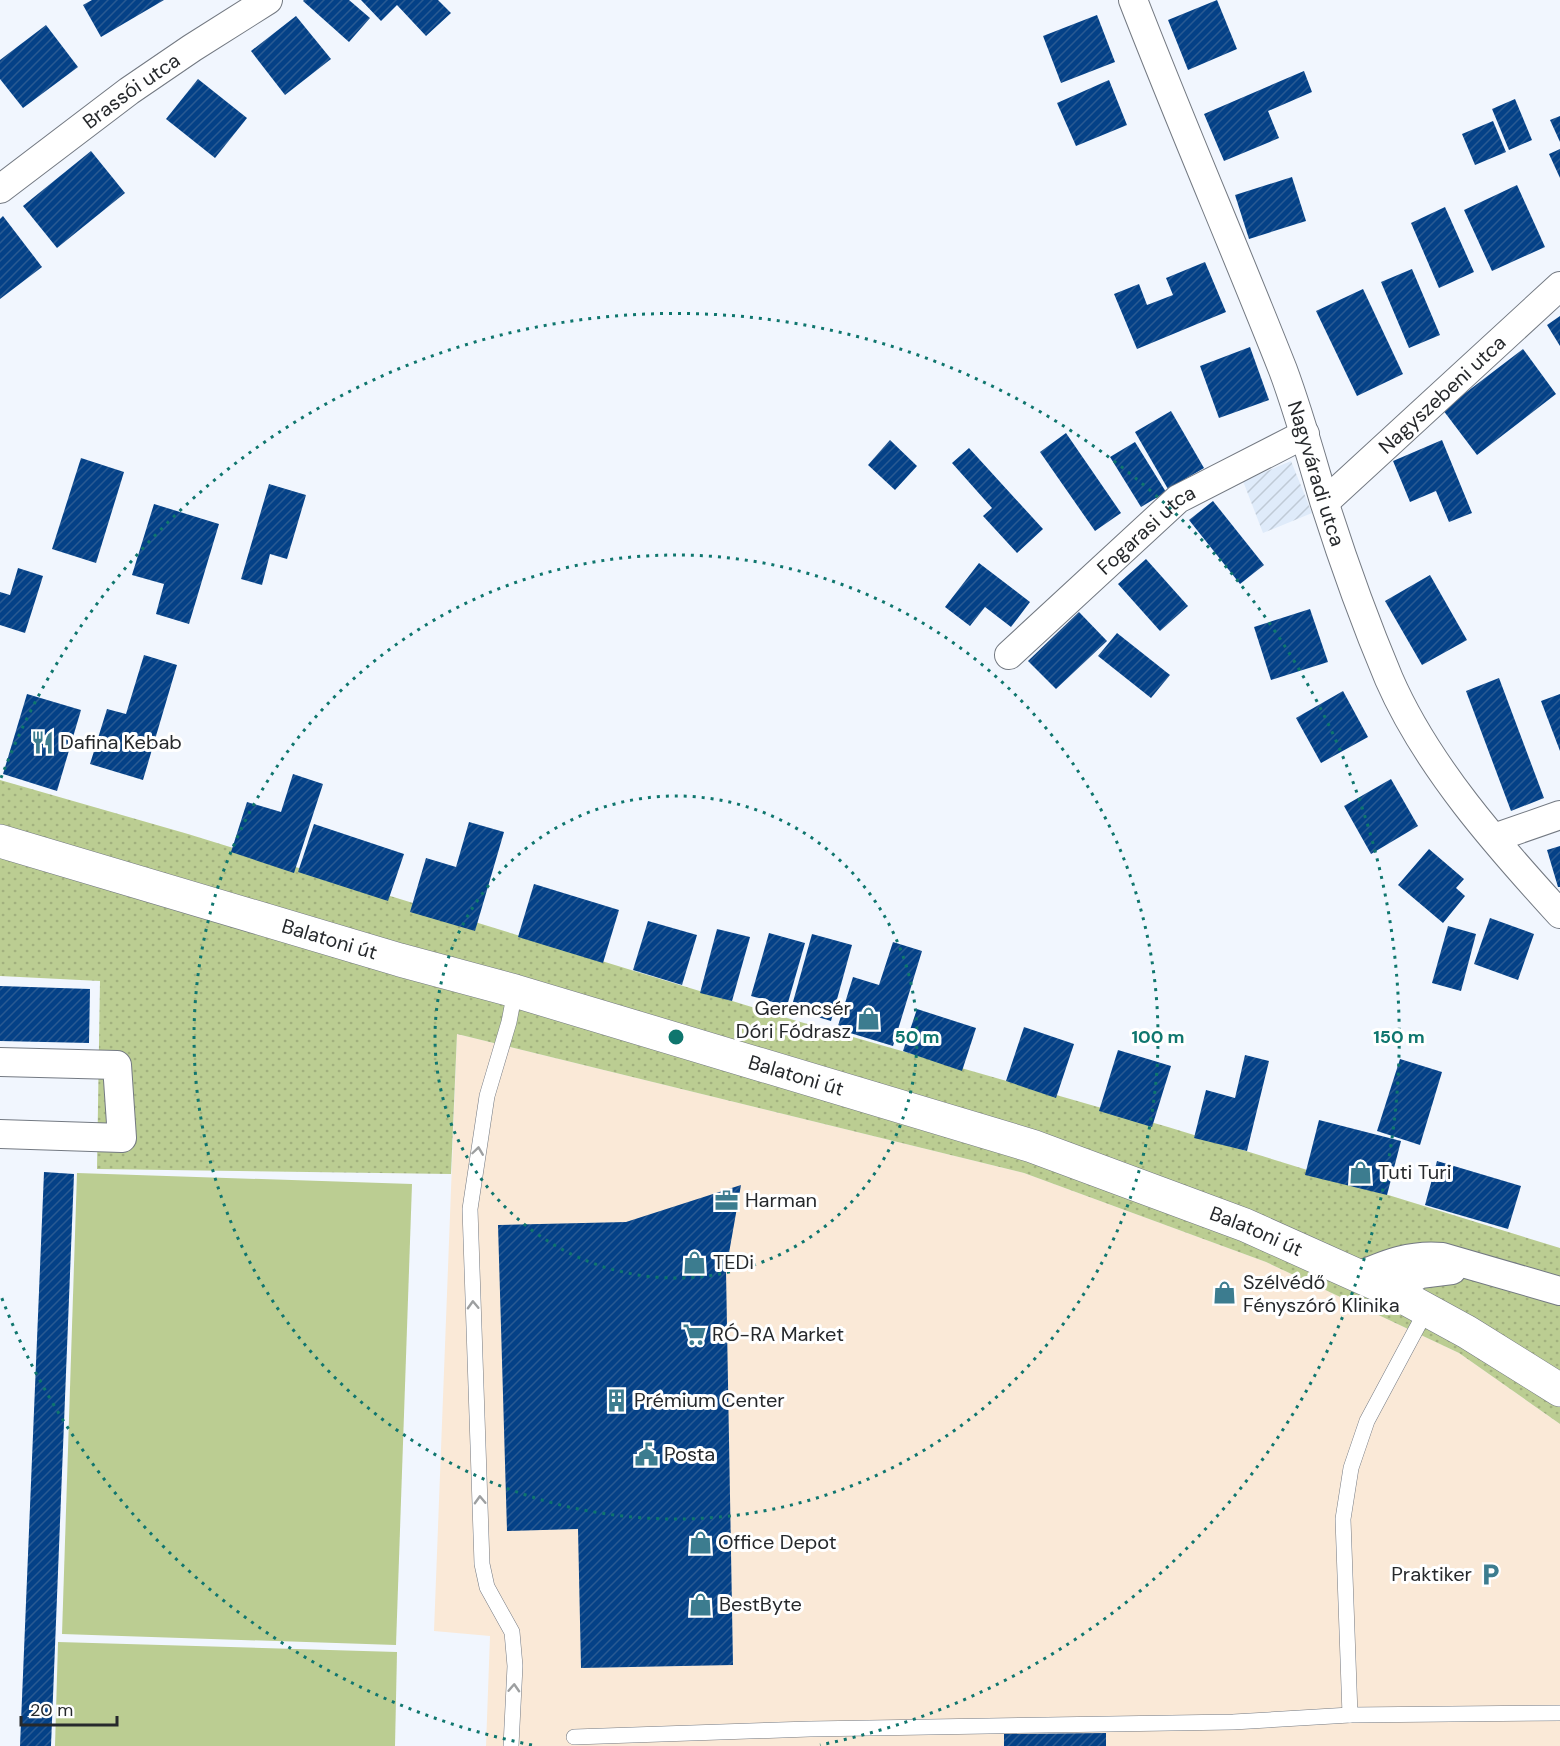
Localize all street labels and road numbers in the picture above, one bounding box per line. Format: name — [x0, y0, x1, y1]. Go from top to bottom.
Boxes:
street label: Brassói utca — [77, 47, 185, 135]
street label: Nagyszebeni utca — [1373, 329, 1511, 459]
street label: Nagyváradi utca — [1282, 398, 1351, 549]
street label: Fogarasi utca — [1091, 479, 1200, 580]
street label: Balatoni út — [279, 913, 381, 966]
street label: Balatoni út — [745, 1049, 847, 1102]
street label: Balatoni út — [1206, 1200, 1307, 1262]

